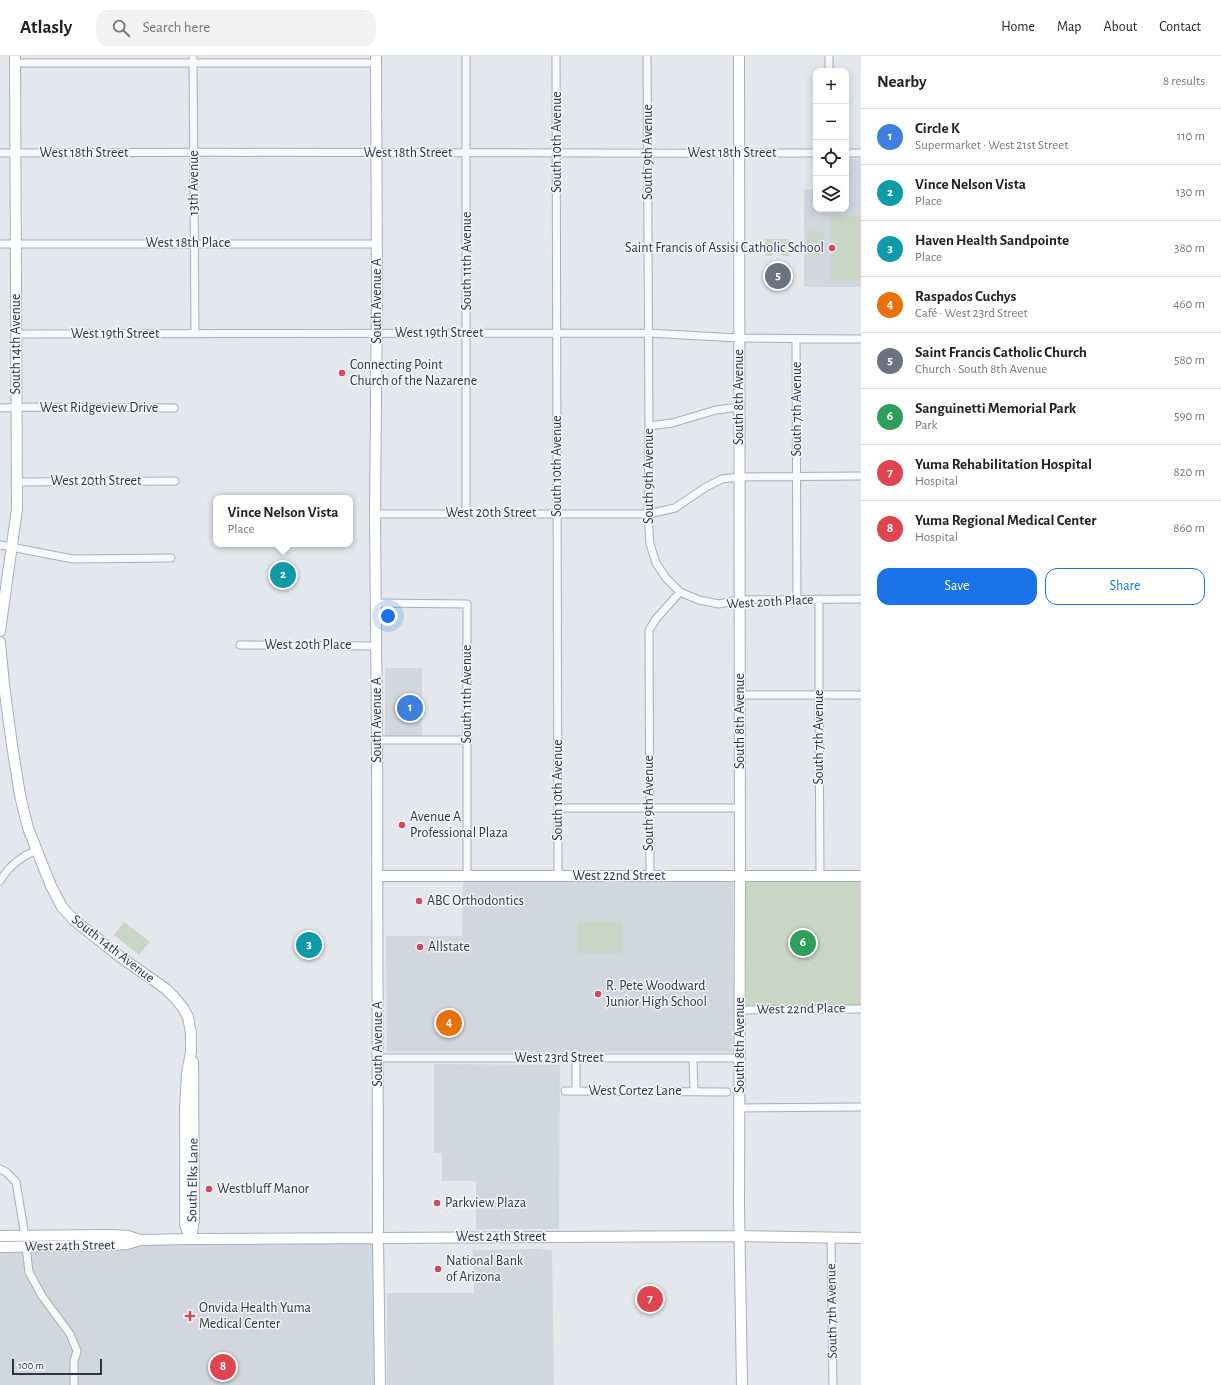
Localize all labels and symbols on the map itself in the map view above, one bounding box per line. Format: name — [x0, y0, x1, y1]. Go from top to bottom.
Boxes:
street label: South 10th Avenue — [550, 91, 564, 193]
street label: South 9th Avenue — [641, 104, 655, 200]
street label: West 18th Street — [40, 146, 129, 160]
street label: West 18th Street — [364, 146, 453, 160]
street label: West 18th Street — [688, 146, 777, 160]
street label: 13th Avenue — [187, 150, 201, 216]
street label: South 11th Avenue — [460, 212, 474, 310]
street label: West 18th Place — [146, 236, 230, 250]
place label: Saint Francis of Assisi Catholic School — [625, 241, 824, 255]
marker: Saint Francis of Assisi Catholic School — [827, 243, 837, 253]
street label: South Avenue A — [370, 258, 384, 344]
pin: 5 — [765, 261, 791, 291]
street label: South 14th Avenue — [9, 294, 23, 394]
street label: West 19th Street — [395, 326, 484, 340]
street label: West 19th Street — [71, 327, 160, 341]
street label: South 8th Avenue — [732, 349, 746, 445]
place label: Connecting Point Church of the Nazarene — [350, 358, 477, 388]
street label: South 7th Avenue — [790, 361, 804, 457]
marker: Connecting Point Church of the Nazarene — [337, 368, 347, 378]
street label: West Ridgeview Drive — [40, 401, 158, 415]
street label: South 10th Avenue — [550, 415, 564, 517]
street label: South 9th Avenue — [642, 428, 656, 524]
street label: West 20th Street — [50, 474, 142, 488]
street label: West 20th Street — [445, 506, 537, 520]
pin: 2 — [270, 560, 296, 590]
street label: West 20th Place — [726, 593, 814, 611]
your location — [378, 606, 398, 626]
street label: West 20th Place — [264, 638, 352, 652]
street label: South 11th Avenue — [460, 645, 474, 743]
street label: South 8th Avenue — [733, 673, 747, 769]
street label: South Avenue A — [370, 677, 384, 763]
street label: South 7th Avenue — [812, 689, 826, 785]
pin: 1 — [397, 693, 423, 723]
street label: South 10th Avenue — [551, 739, 565, 841]
street label: South 9th Avenue — [642, 755, 656, 851]
place label: Avenue A Professional Plaza — [410, 810, 509, 840]
marker: Avenue A Professional Plaza — [397, 820, 407, 830]
street label: West 22nd Street — [573, 869, 666, 883]
place label: ABC Orthodontics — [427, 894, 524, 908]
marker: ABC Orthodontics — [414, 896, 424, 906]
street label: South 14th Avenue — [69, 912, 157, 986]
pin: 6 — [790, 928, 816, 958]
pin: 3 — [296, 930, 322, 960]
place label: Allstate — [428, 940, 470, 954]
marker: Allstate — [415, 942, 425, 952]
place label: R. Pete Woodward Junior High School — [606, 979, 707, 1009]
marker: R. Pete Woodward Junior High School — [593, 989, 603, 999]
street label: South 8th Avenue — [733, 997, 747, 1093]
street label: South Avenue A — [371, 1001, 385, 1087]
street label: West 22nd Place — [756, 1001, 846, 1017]
pin: 4 — [436, 1008, 462, 1038]
street label: West 23rd Street — [514, 1051, 604, 1065]
street label: West Cortez Lane — [588, 1084, 682, 1098]
street label: South Elks Lane — [185, 1138, 201, 1222]
place label: Westbluff Manor — [217, 1182, 310, 1196]
marker: Westbluff Manor — [204, 1184, 214, 1194]
place label: Parkview Plaza — [445, 1196, 527, 1210]
marker: Parkview Plaza — [432, 1198, 442, 1208]
street label: West 24th Street — [456, 1230, 547, 1244]
street label: West 24th Street — [25, 1238, 116, 1254]
place label: National Bank of Arizona — [446, 1254, 524, 1284]
street label: South 7th Avenue — [824, 1263, 840, 1359]
marker: National Bank of Arizona — [433, 1264, 443, 1274]
pin: 7 — [637, 1284, 663, 1314]
place label: Onvida Health Yuma Medical Center — [199, 1301, 312, 1331]
marker: Onvida Health Yuma Medical Center — [184, 1310, 196, 1322]
pin: 8 — [210, 1352, 236, 1382]
scale bar — [12, 1357, 102, 1376]

